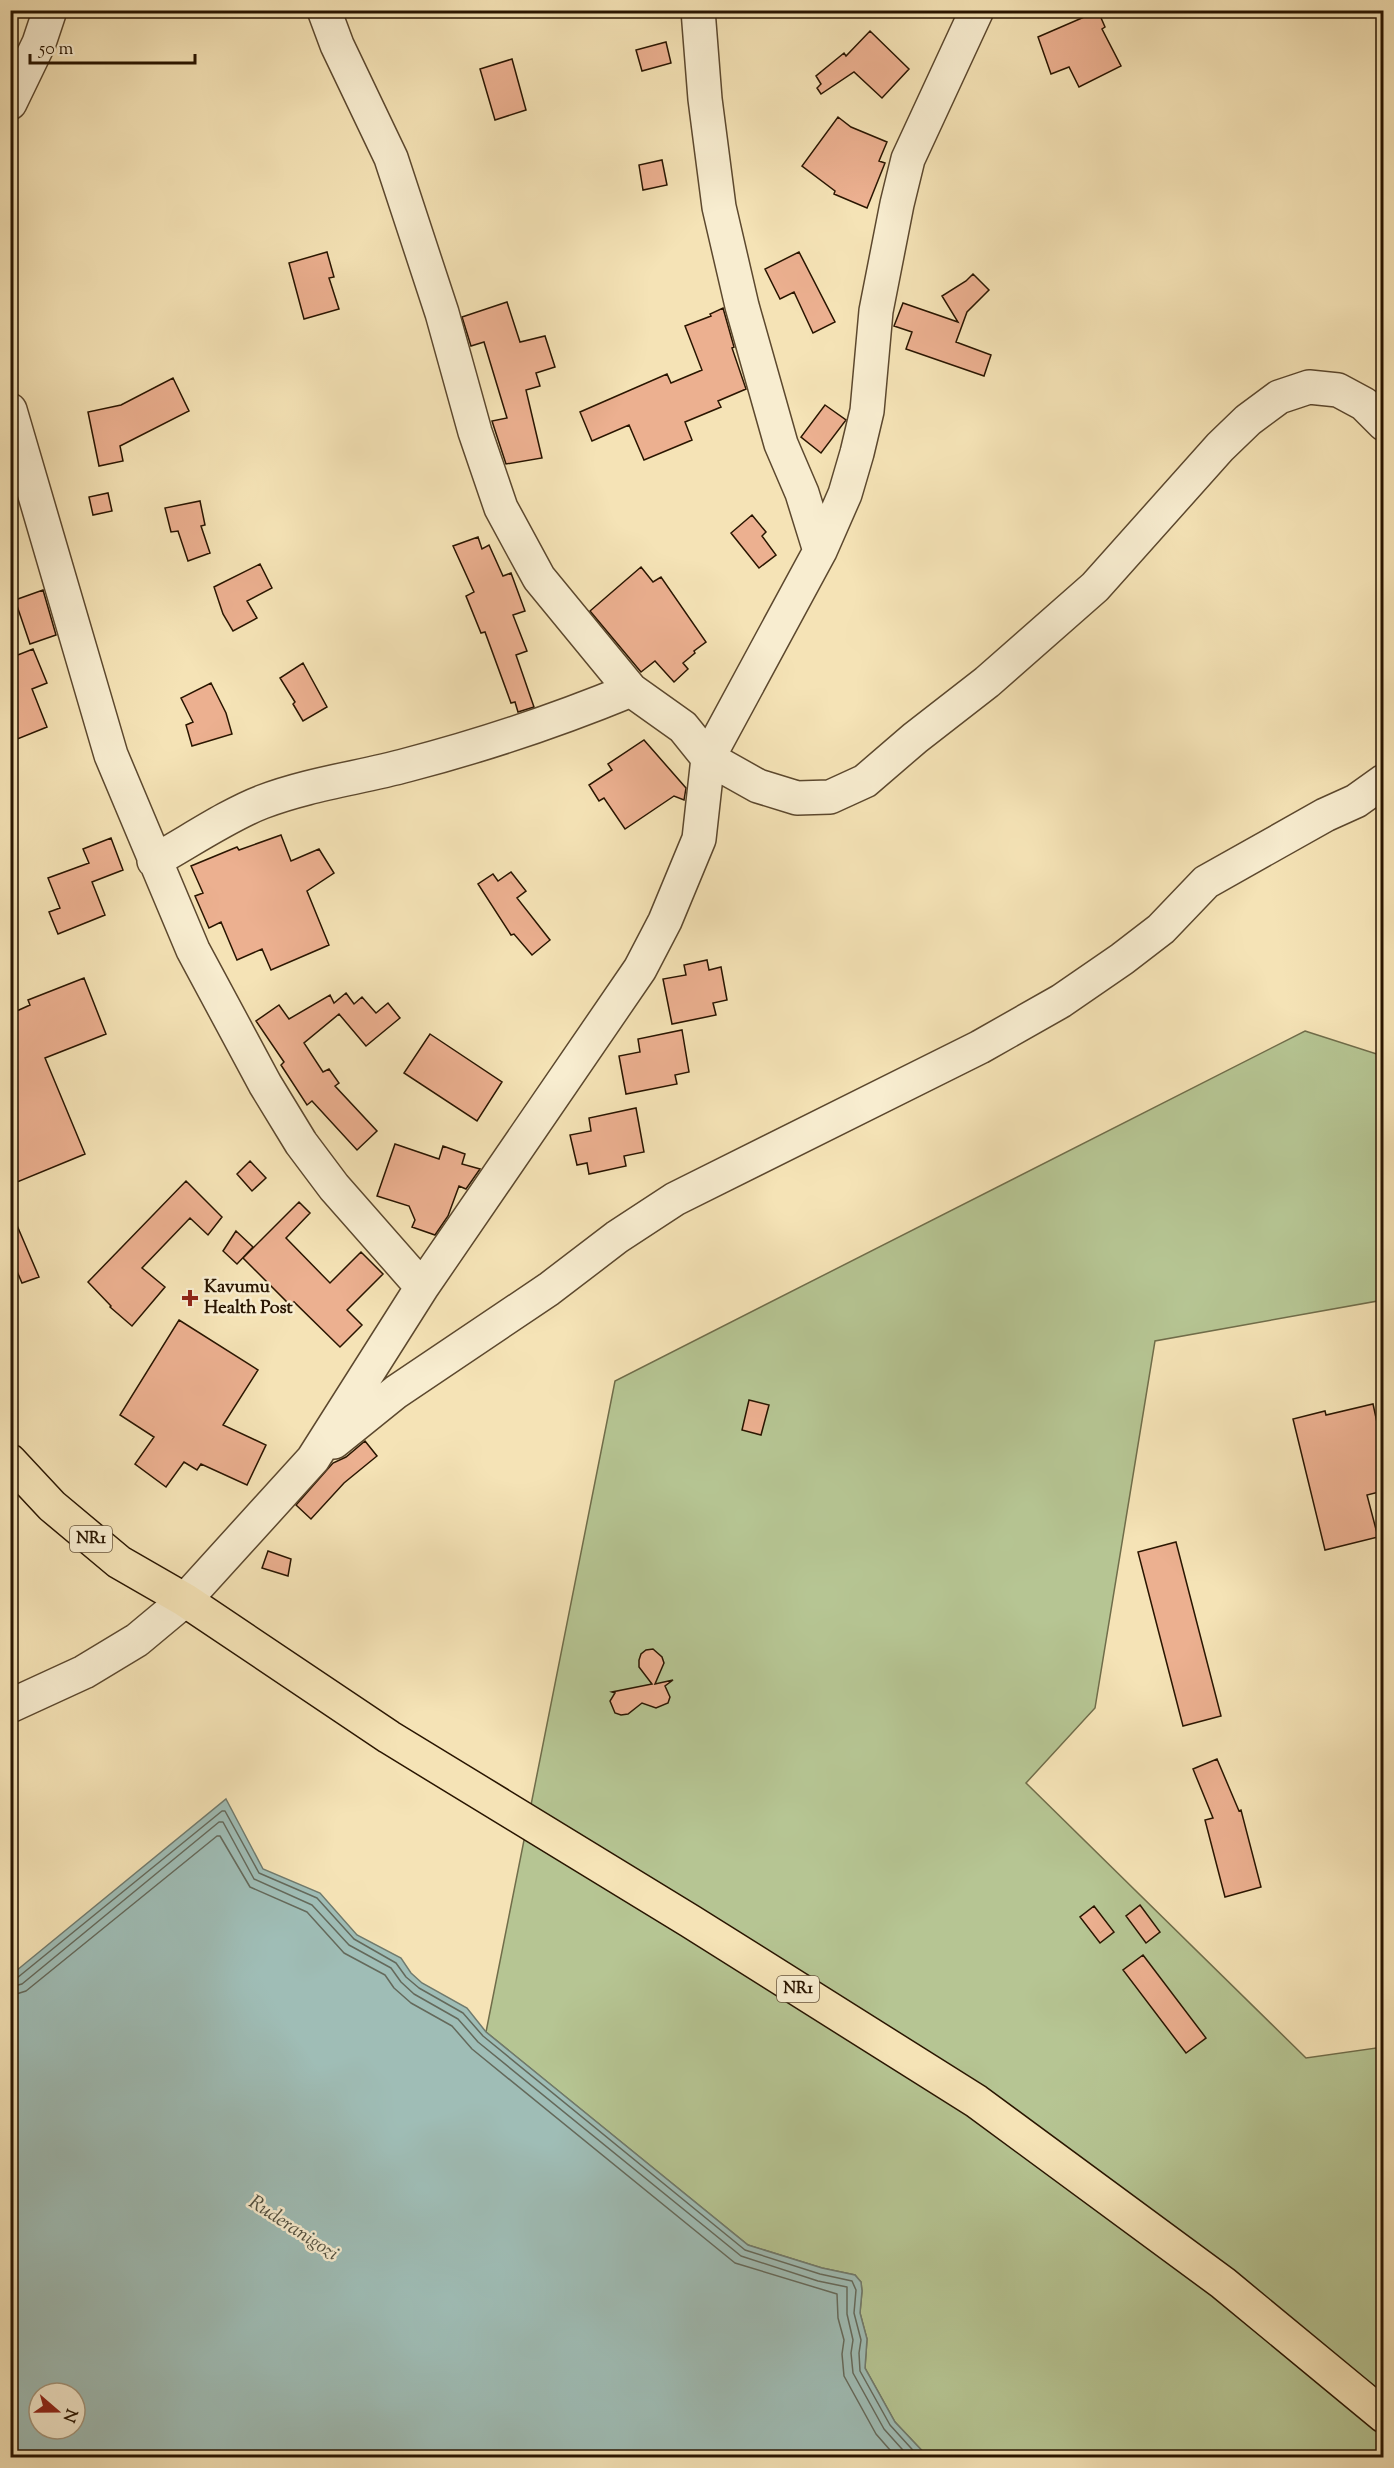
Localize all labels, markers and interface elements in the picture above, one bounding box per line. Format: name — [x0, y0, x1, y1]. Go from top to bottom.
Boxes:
scale bar — [30, 27, 195, 65]
text: 50 m — [38, 37, 74, 63]
place label: Kavumu Health Post — [204, 1275, 294, 1322]
marker: Kavumu Health Post — [181, 1289, 199, 1307]
road number: NR1 — [70, 1526, 112, 1552]
road number: NR1 — [777, 1976, 819, 2002]
water label: Ruderanigozi — [242, 2189, 344, 2269]
north arrow — [27, 2381, 87, 2441]
text: N — [56, 2405, 82, 2425]

